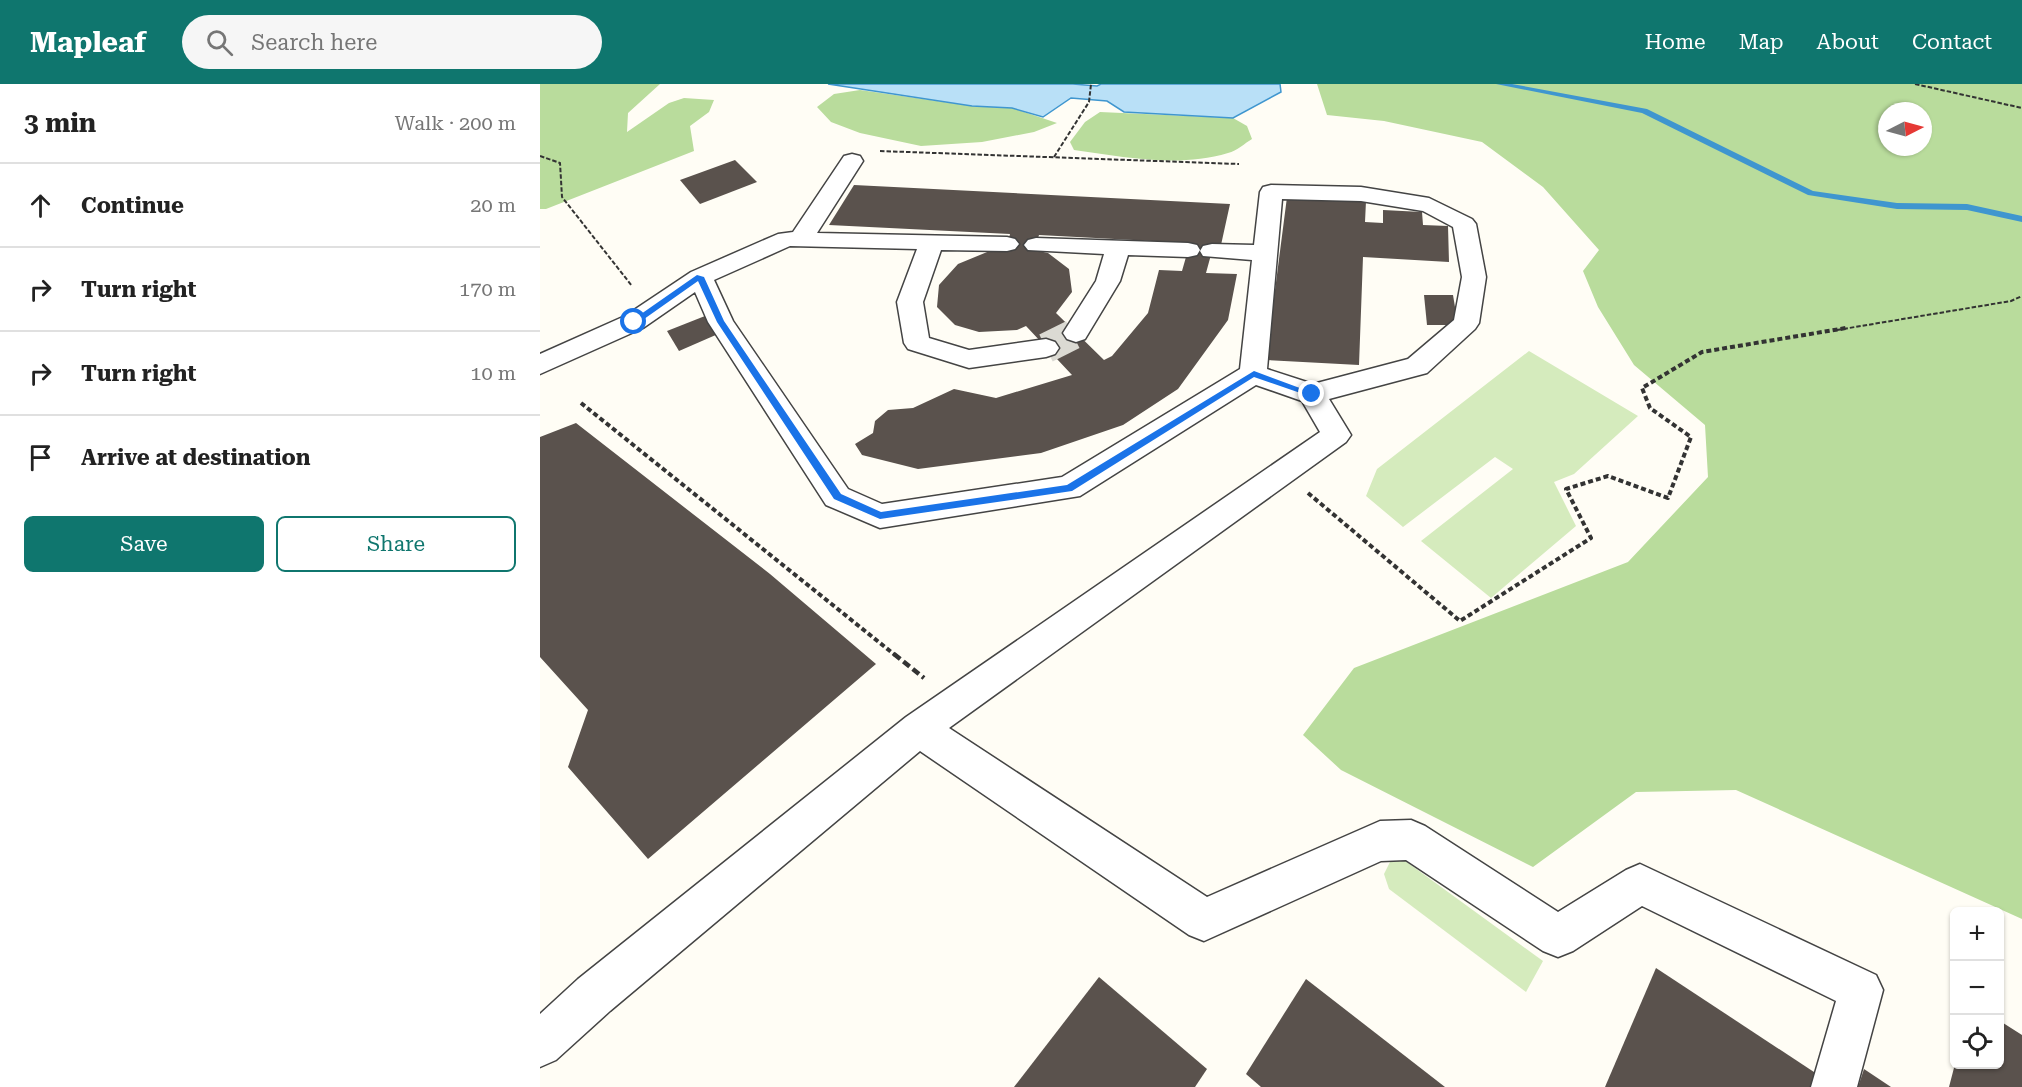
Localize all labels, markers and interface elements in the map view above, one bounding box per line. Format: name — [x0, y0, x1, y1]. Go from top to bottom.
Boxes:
search box — [182, 15, 602, 69]
text: Mapleaf — [30, 26, 146, 59]
icon: search — [203, 26, 236, 59]
text: Search here — [251, 30, 377, 55]
text: Home — [1645, 30, 1706, 54]
text: Map — [1739, 30, 1784, 54]
text: About — [1817, 30, 1879, 54]
text: Contact — [1912, 30, 1992, 54]
north arrow — [1878, 102, 1932, 156]
text: 3 min — [24, 108, 96, 138]
text: Walk · 200 m — [395, 111, 516, 135]
icon: ahead — [24, 189, 57, 222]
text: Continue — [81, 193, 184, 218]
text: 20 m — [470, 193, 516, 217]
icon: right — [24, 273, 57, 306]
text: Turn right — [81, 277, 196, 302]
text: 170 m — [459, 277, 516, 301]
route start — [620, 308, 646, 334]
icon: right — [24, 357, 57, 390]
text: Turn right — [81, 361, 196, 386]
text: 10 m — [470, 361, 516, 385]
route end — [1298, 380, 1324, 406]
icon: arrive — [24, 441, 57, 474]
text: Arrive at destination — [81, 445, 310, 470]
button: Save — [24, 516, 264, 572]
button: Share — [276, 516, 516, 572]
map controls — [1950, 907, 2004, 1069]
button: + — [1950, 907, 2004, 961]
button: − — [1950, 961, 2004, 1015]
button: locate — [1950, 1015, 2004, 1069]

